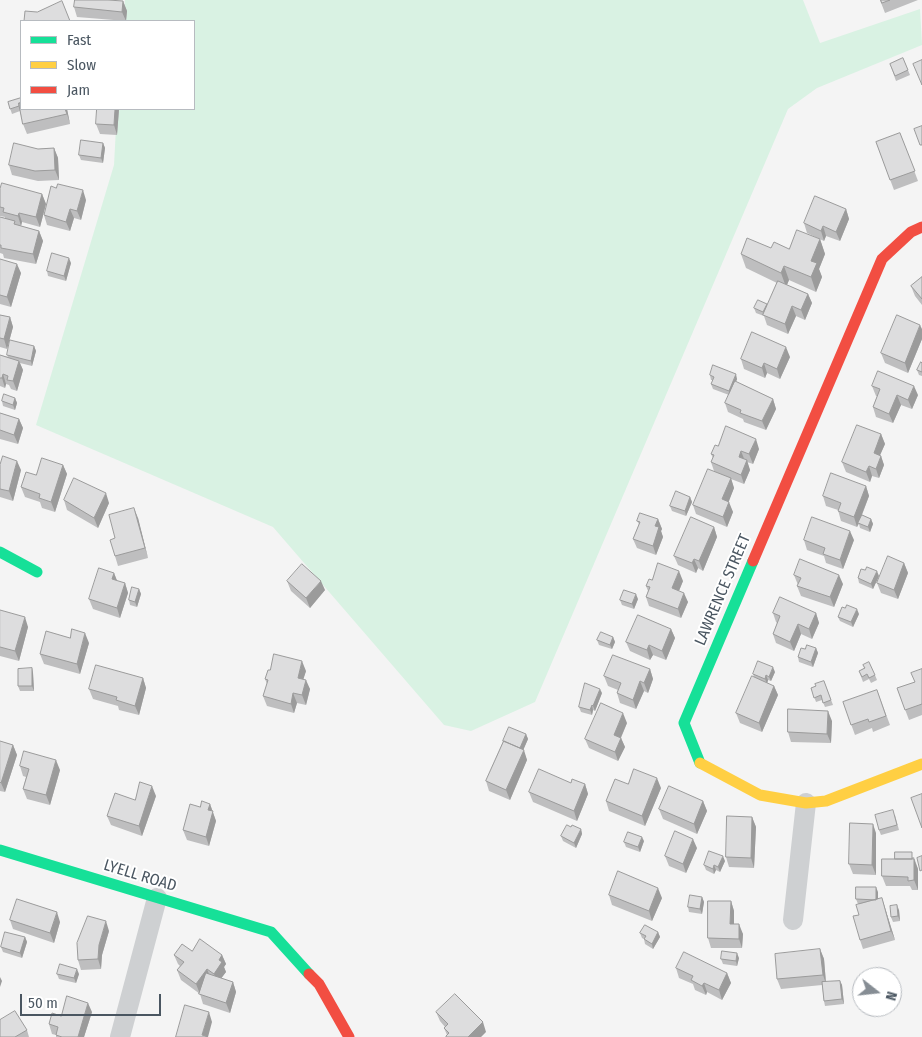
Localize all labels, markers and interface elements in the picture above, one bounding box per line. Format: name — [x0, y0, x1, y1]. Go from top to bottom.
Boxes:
legend — [20, 20, 195, 110]
text: Fast — [67, 31, 91, 49]
text: Slow — [67, 56, 96, 74]
text: Jam — [67, 81, 90, 99]
street label: LAWRENCE STREET — [691, 532, 755, 648]
street label: LYELL ROAD — [101, 856, 179, 896]
north arrow — [852, 967, 902, 1017]
scale bar — [22, 984, 164, 1016]
text: N — [882, 990, 900, 1002]
text: 50 m — [28, 994, 58, 1012]

